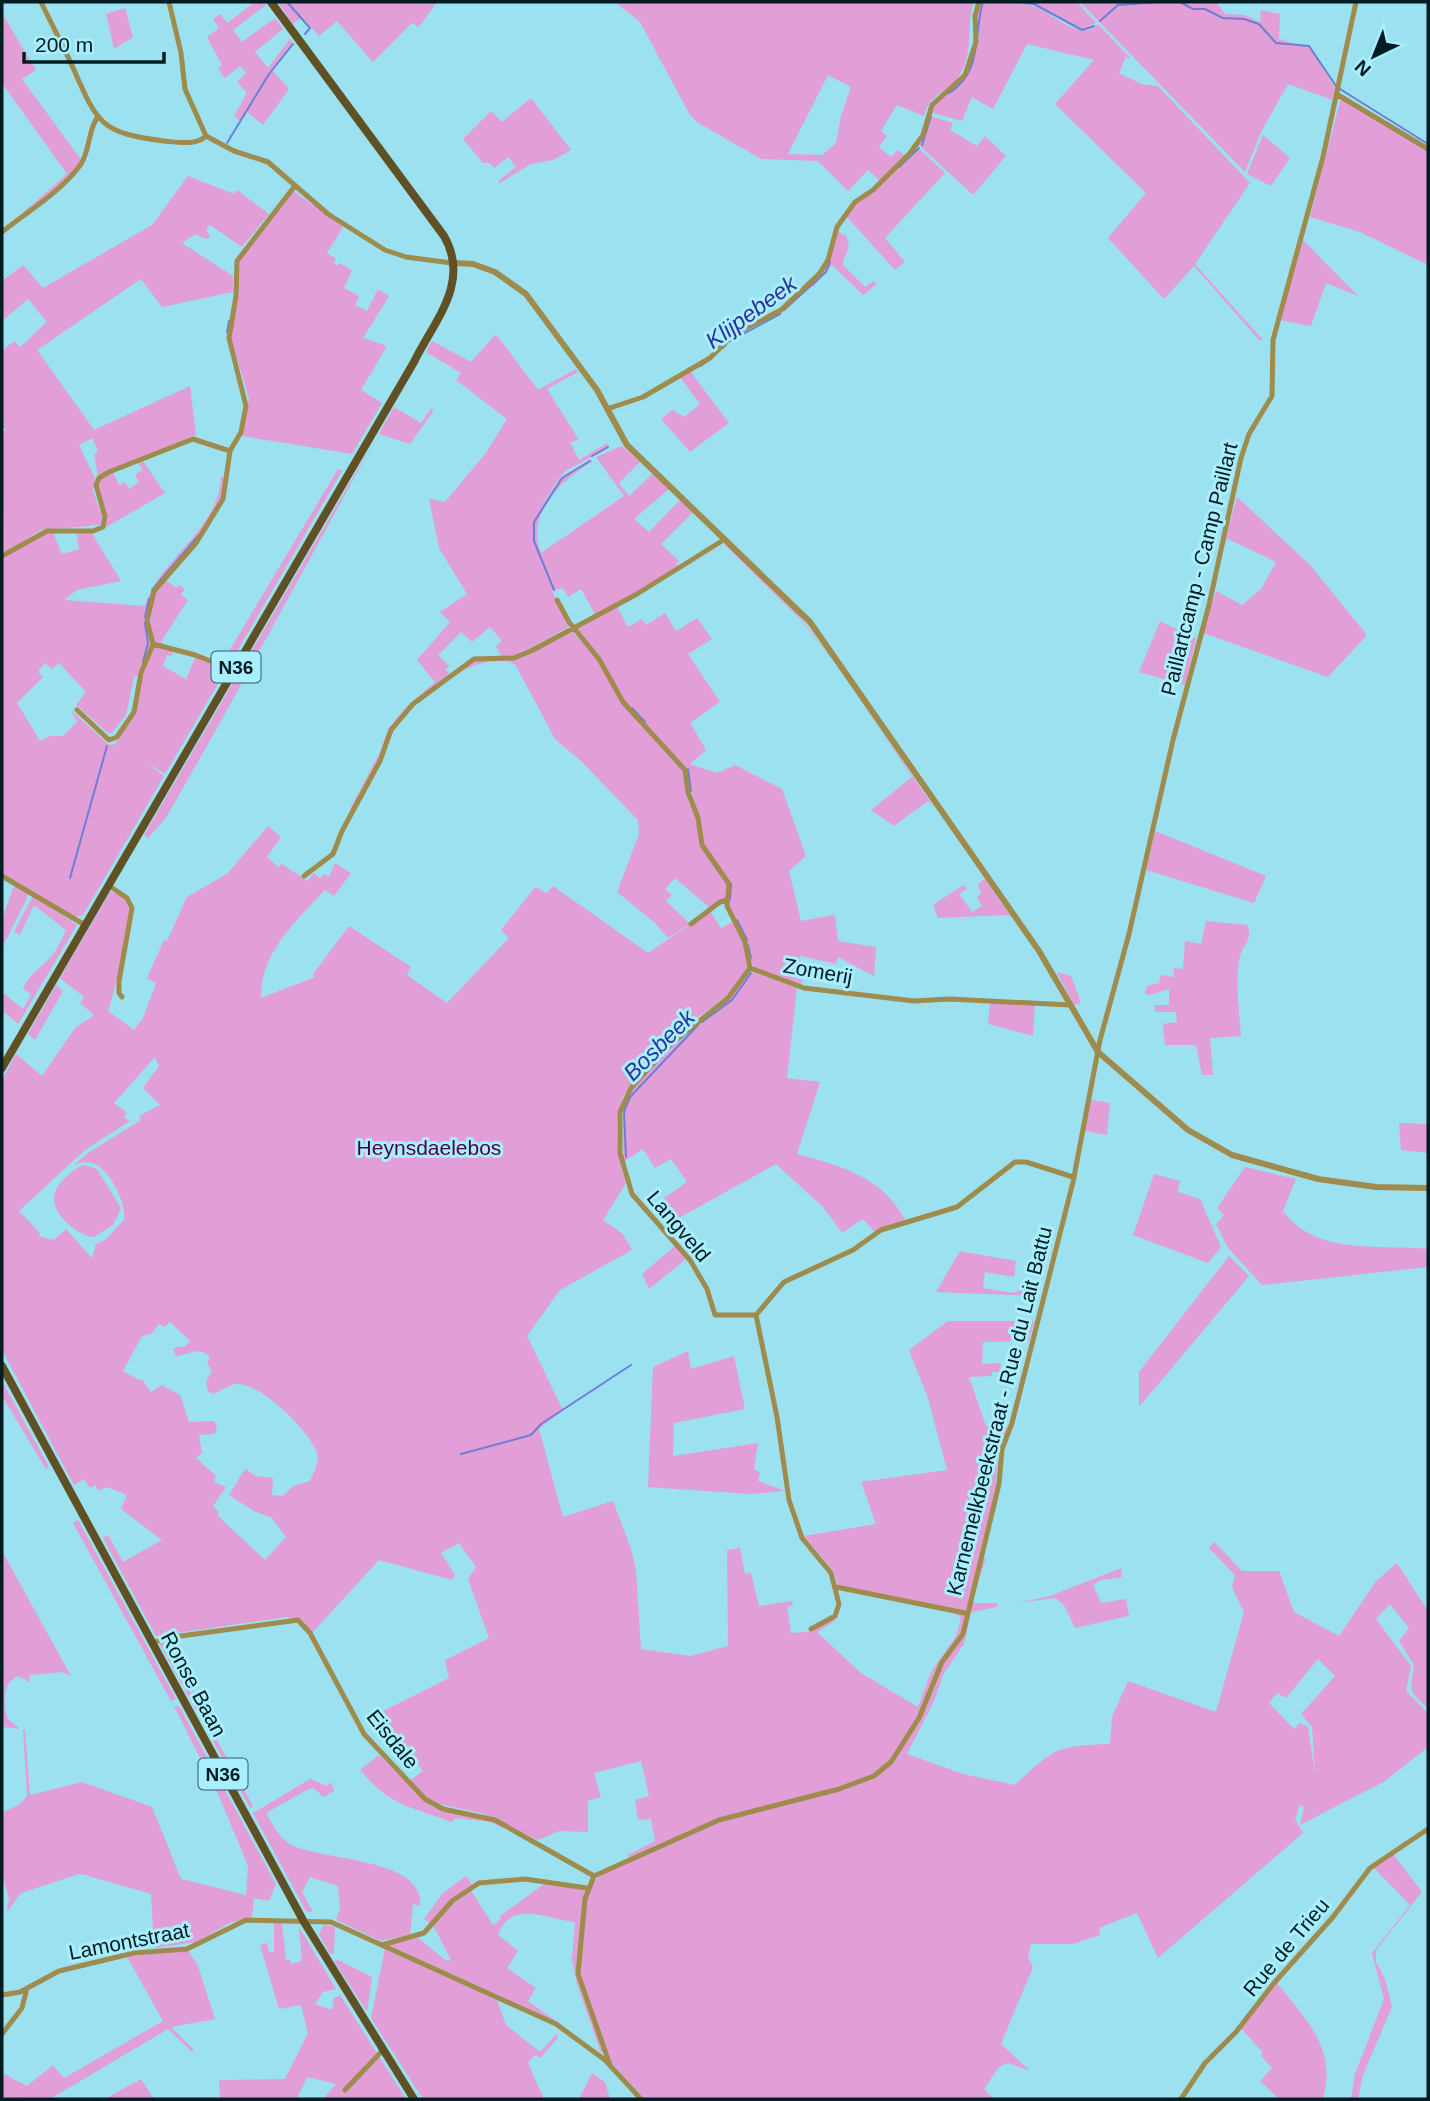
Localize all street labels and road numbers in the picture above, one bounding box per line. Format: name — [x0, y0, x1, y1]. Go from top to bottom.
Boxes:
street label: Paillartcamp - Camp Paillart — [1156, 440, 1242, 698]
road number: N36 — [212, 652, 260, 682]
street label: Zomerij — [782, 954, 854, 988]
street label: Langveld — [643, 1186, 715, 1266]
street label: Karnemelkbeekstraat - Rue du Lait Battu — [942, 1224, 1056, 1598]
street label: Ronse Baan — [157, 1628, 231, 1740]
street label: Eisdale — [362, 1705, 424, 1773]
road number: N36 — [198, 1758, 248, 1790]
street label: Rue de Trieu — [1239, 1894, 1333, 2000]
street label: Lamontstraat — [67, 1918, 192, 1964]

